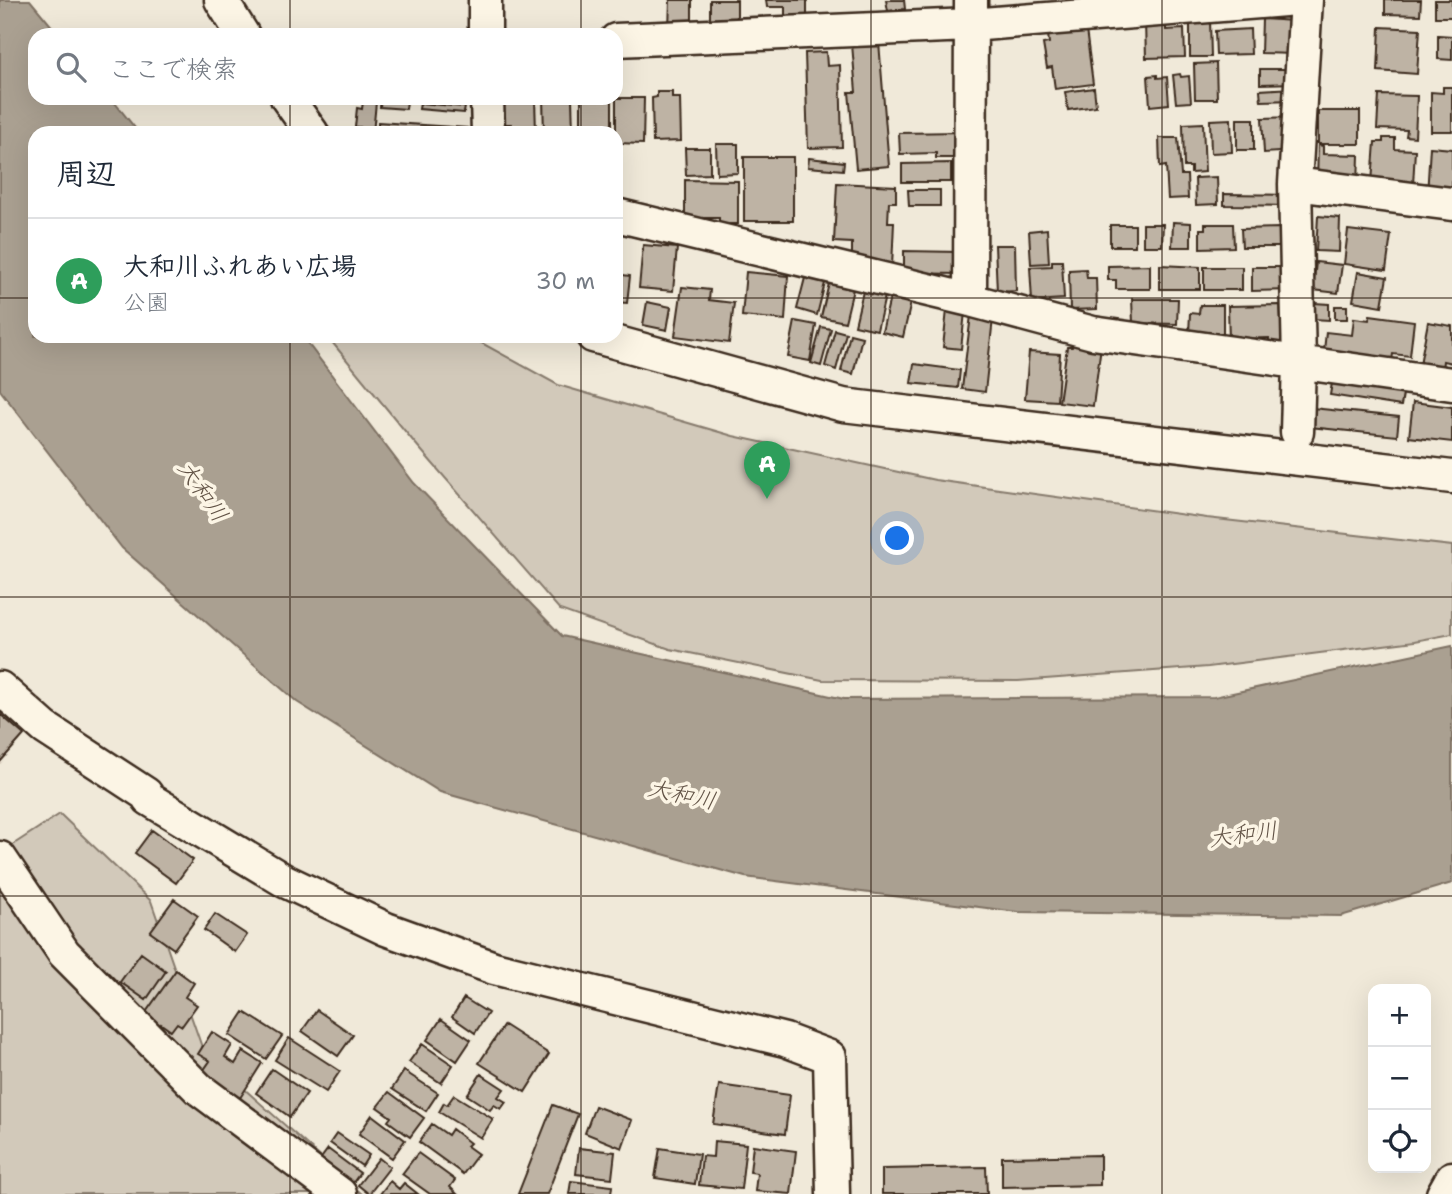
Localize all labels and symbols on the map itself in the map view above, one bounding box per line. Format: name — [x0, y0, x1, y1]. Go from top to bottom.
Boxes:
pin: A — [744, 441, 790, 499]
water label: 大和川 — [171, 454, 235, 528]
your location — [880, 521, 914, 555]
water label: 大和川 — [645, 772, 719, 816]
water label: 大和川 — [1207, 815, 1279, 853]

